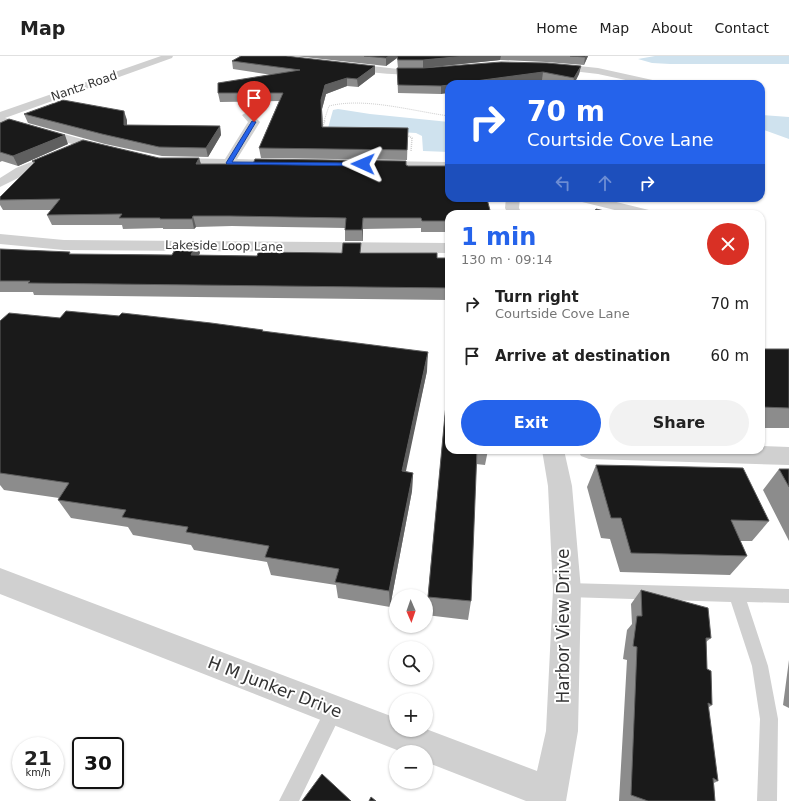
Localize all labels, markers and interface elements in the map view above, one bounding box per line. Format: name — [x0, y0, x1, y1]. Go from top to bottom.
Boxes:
text: Map — [20, 17, 65, 39]
text: Home — [536, 20, 578, 36]
text: Map — [600, 20, 629, 36]
text: About — [651, 20, 693, 36]
text: Contact — [715, 20, 769, 36]
street label: Nantz Road — [49, 68, 119, 104]
pin — [237, 81, 271, 122]
icon: arrive — [243, 87, 265, 109]
text: 70 m — [527, 95, 605, 128]
icon: right — [461, 96, 513, 148]
text: Courtside Cove Lane — [527, 129, 714, 150]
position arrow — [342, 143, 384, 185]
icon: left — [552, 172, 574, 194]
icon: ahead — [594, 172, 616, 194]
icon: right — [636, 172, 658, 194]
text: 1 min — [461, 223, 536, 251]
button: close — [707, 223, 749, 265]
street label: Lakeside Loop Lane — [165, 238, 283, 254]
text: 130 m · 09:14 — [461, 252, 552, 267]
text: Turn right — [495, 288, 579, 306]
icon: right — [461, 293, 483, 315]
text: 70 m — [711, 295, 749, 313]
text: Courtside Cove Lane — [495, 306, 630, 321]
icon: arrive — [461, 345, 483, 367]
text: Arrive at destination — [495, 347, 670, 365]
text: 60 m — [711, 347, 749, 365]
button: Exit — [461, 400, 601, 446]
button: Share — [609, 400, 749, 446]
street label: Harbor View Drive — [553, 549, 573, 703]
north arrow — [389, 589, 433, 633]
map controls — [389, 589, 433, 789]
button: search — [389, 641, 433, 685]
street label: H M Junker Drive — [205, 652, 345, 722]
button: + — [389, 693, 433, 737]
speed limit sign: 30 — [72, 737, 124, 789]
button: − — [389, 745, 433, 789]
text: 21 — [24, 746, 52, 770]
text: km/h — [25, 767, 51, 778]

